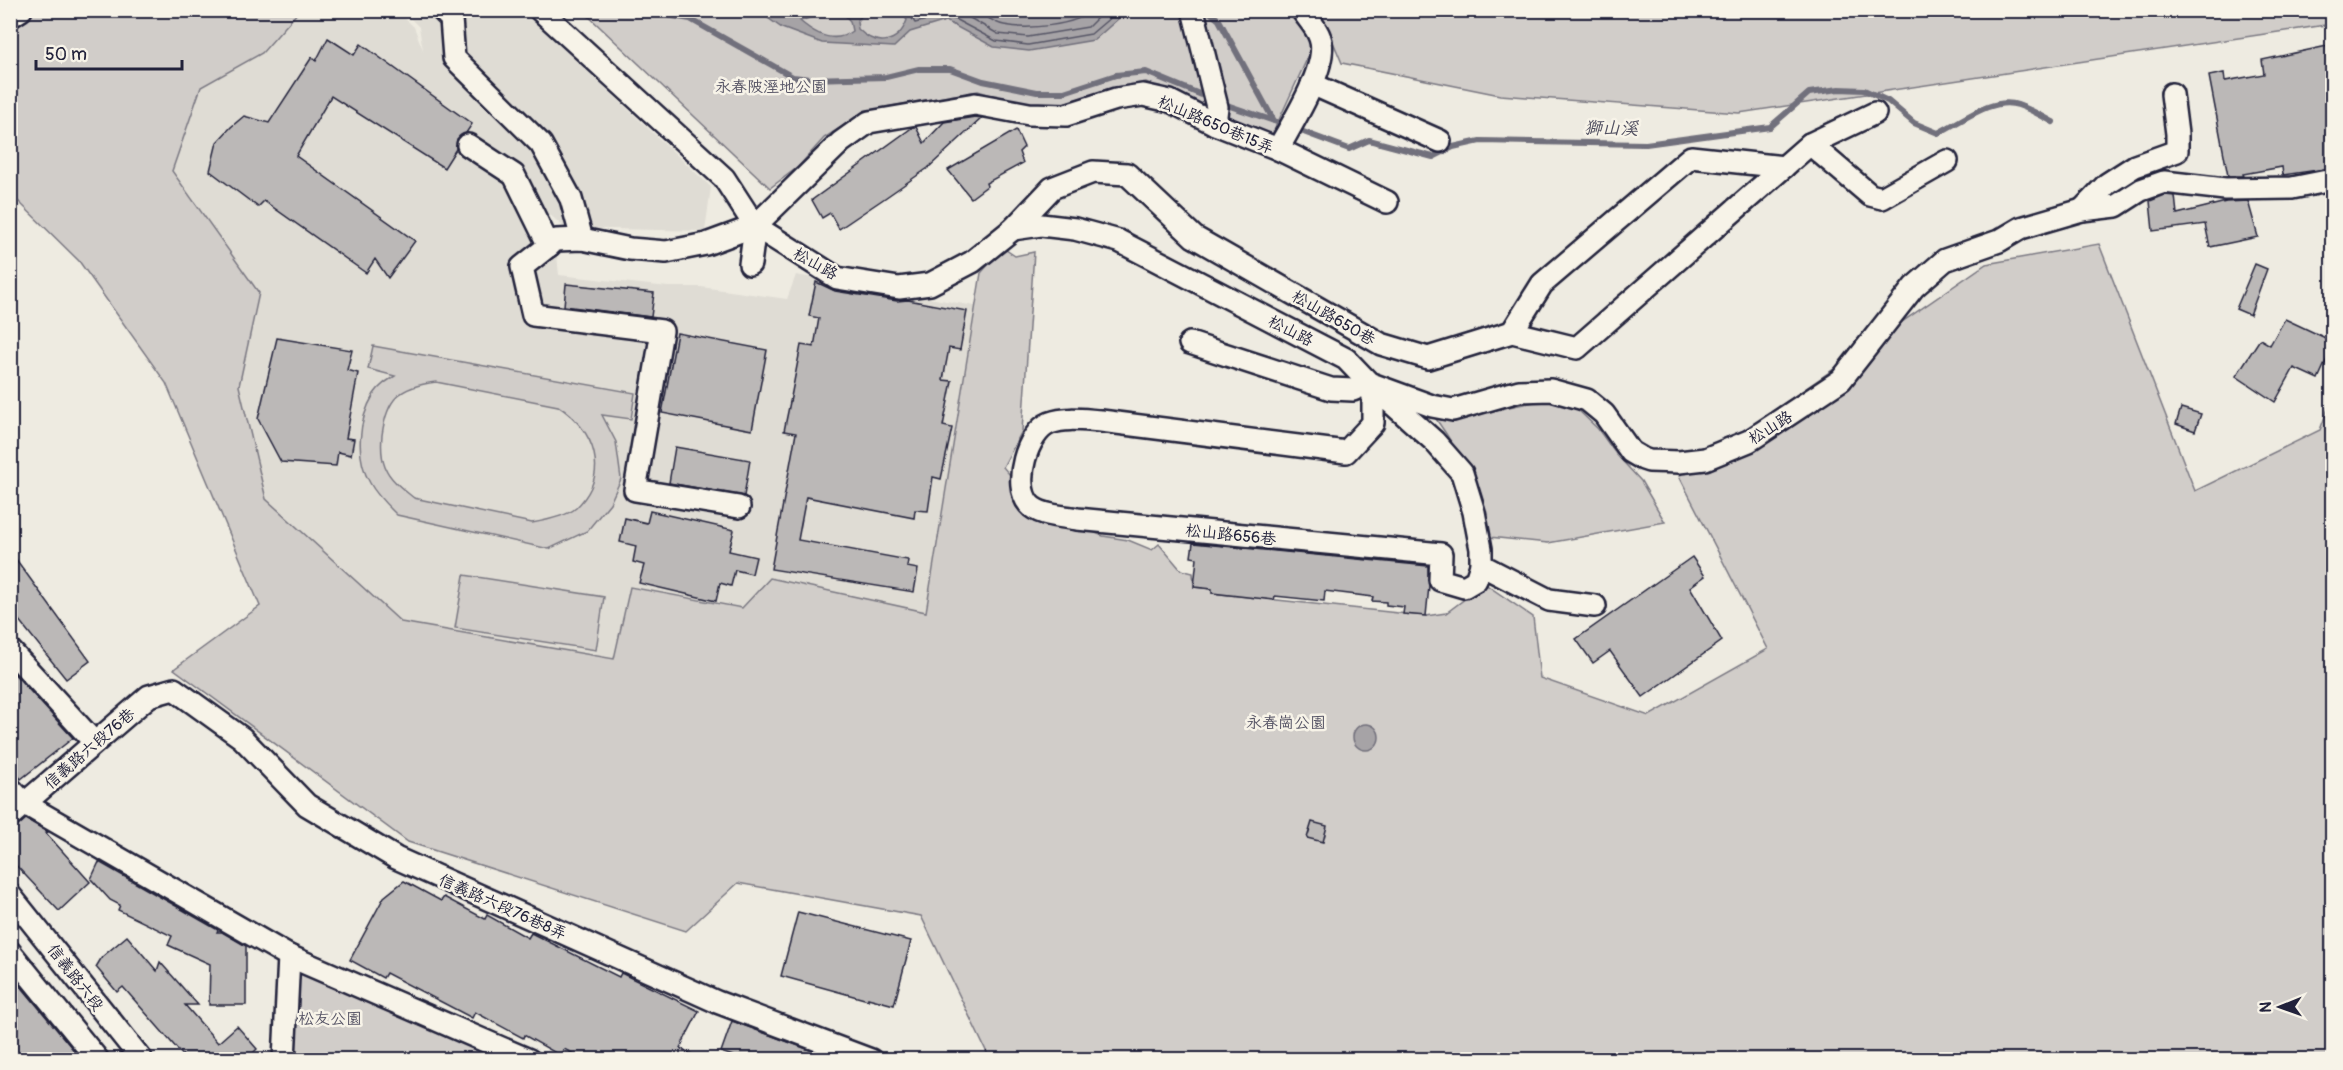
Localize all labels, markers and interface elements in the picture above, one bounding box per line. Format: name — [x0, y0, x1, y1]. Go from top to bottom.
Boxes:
scale bar — [36, 33, 182, 71]
text: 50 m — [45, 43, 87, 66]
park label: 永春陂溼地公園 — [715, 77, 827, 97]
street label: 松山路650巷15弄 — [1155, 92, 1277, 158]
water label: 獅山溪 — [1584, 117, 1639, 140]
street label: 松山路 — [790, 243, 841, 284]
street label: 松山路650巷 — [1289, 285, 1379, 349]
street label: 松山路 — [1265, 311, 1317, 349]
street label: 松山路 — [1745, 407, 1796, 449]
street label: 松山路656巷 — [1184, 520, 1277, 550]
street label: 信義路六段76巷 — [40, 704, 139, 794]
park label: 永春崗公園 — [1246, 713, 1326, 733]
street label: 信義路六段76巷8弄 — [436, 870, 570, 944]
street label: 信義路六段 — [43, 940, 108, 1015]
north arrow — [2250, 977, 2310, 1037]
text: N — [2256, 1001, 2276, 1013]
park label: 松友公園 — [298, 1009, 362, 1029]

